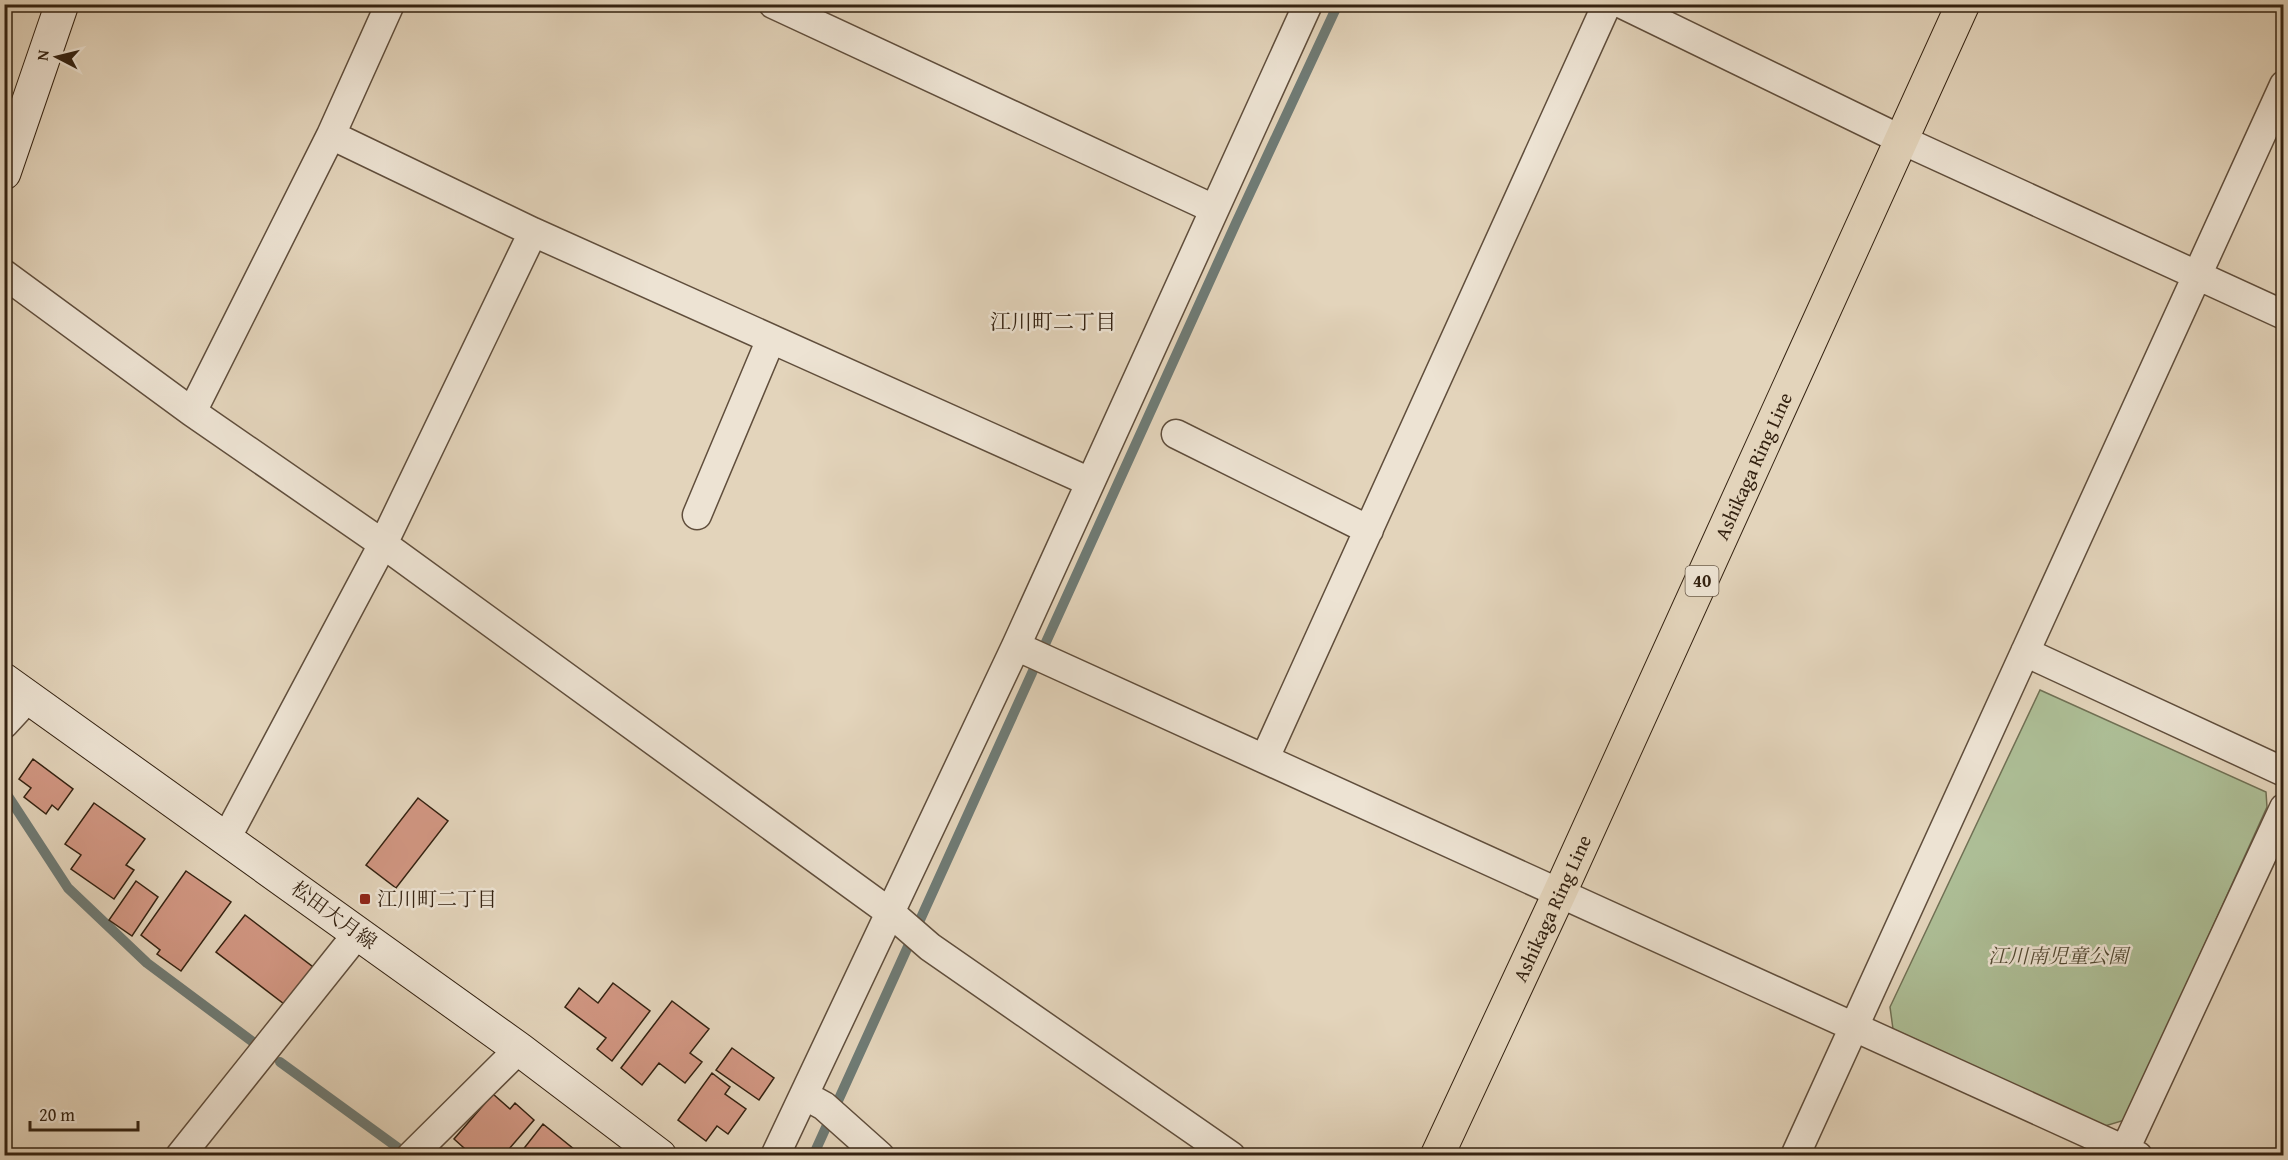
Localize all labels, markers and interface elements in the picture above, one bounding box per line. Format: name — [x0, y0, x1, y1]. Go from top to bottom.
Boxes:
north arrow — [27, 27, 87, 87]
text: N — [30, 48, 55, 62]
district label: 江川町二丁目 — [990, 306, 1116, 337]
street label: Ashikaga Ring Line — [1707, 387, 1799, 544]
road number: 40 — [1686, 566, 1718, 596]
street label: Ashikaga Ring Line — [1505, 830, 1598, 987]
street label: 松田大月線 — [285, 873, 383, 956]
place label: 江川町二丁目 — [377, 884, 497, 913]
marker: 江川町二丁目 — [358, 892, 372, 906]
park label: 江川南児童公園 — [1988, 941, 2131, 970]
scale bar — [30, 1094, 138, 1132]
text: 20 m — [39, 1101, 75, 1128]

